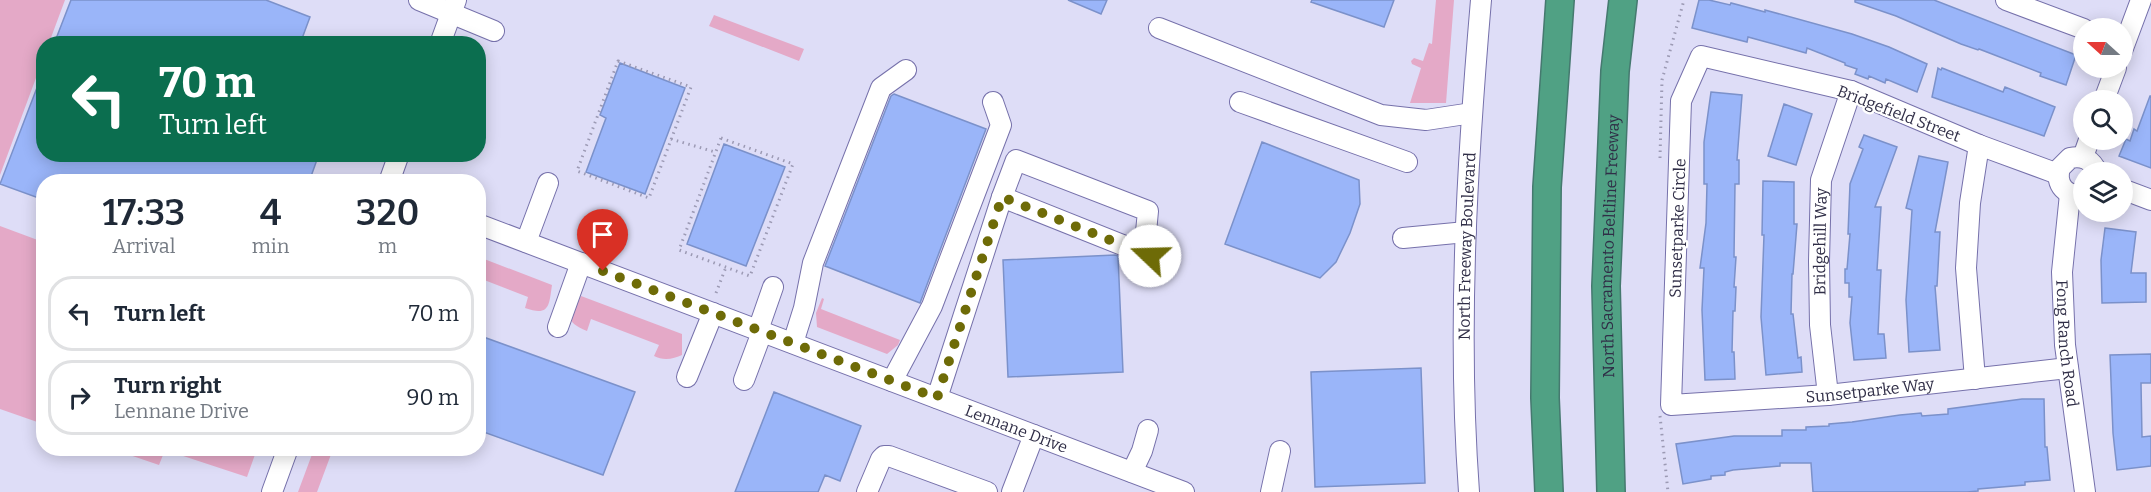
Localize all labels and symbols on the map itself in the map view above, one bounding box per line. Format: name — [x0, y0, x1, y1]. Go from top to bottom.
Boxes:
north arrow — [2073, 18, 2133, 78]
street label: Bridgefield Street — [1835, 81, 1963, 146]
street label: North Sacramento Beltline Freeway — [1597, 114, 1623, 378]
street label: North Freeway Boulevard — [1455, 151, 1480, 340]
street label: Sunsetparke Circle — [1666, 158, 1689, 298]
street label: Bridgehill Way — [1810, 187, 1831, 295]
pin — [577, 209, 628, 271]
position arrow — [1118, 224, 1182, 288]
street label: Fong Ranch Road — [2052, 279, 2082, 409]
street label: Sunsetparke Way — [1805, 374, 1936, 406]
street label: Lennane Drive — [962, 401, 1070, 457]

